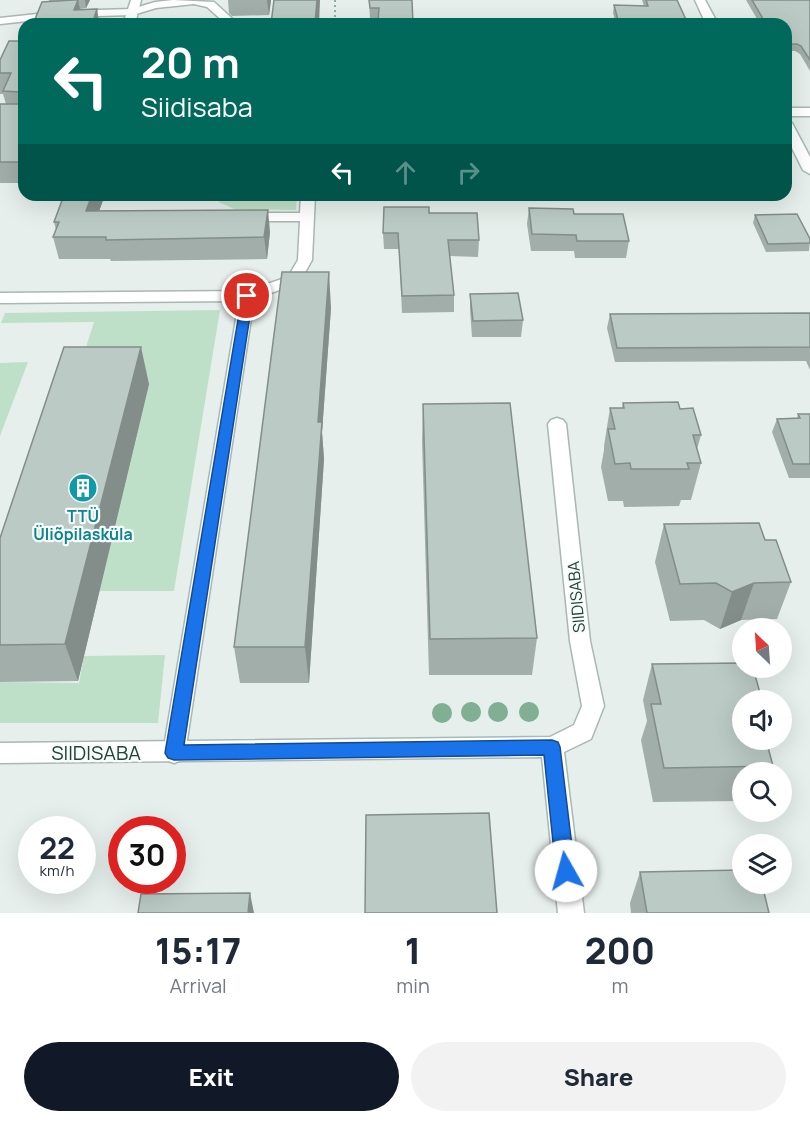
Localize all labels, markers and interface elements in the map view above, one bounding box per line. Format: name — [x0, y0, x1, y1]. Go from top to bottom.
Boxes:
text: 20 m — [141, 33, 240, 91]
icon: left — [42, 42, 120, 120]
text: Siidisaba — [141, 88, 253, 125]
icon: left — [326, 156, 359, 189]
icon: ahead — [389, 156, 422, 189]
icon: right — [452, 156, 485, 189]
pin — [221, 270, 272, 321]
icon: arrive — [230, 279, 263, 312]
building icon: TTÜ Üliõpilasküla — [67, 472, 99, 504]
place label: TTÜ Üliõpilasküla — [33, 505, 133, 545]
street label: SIIDISABA — [562, 560, 590, 634]
north arrow — [732, 618, 792, 678]
map controls — [732, 618, 792, 894]
button: sound — [732, 690, 792, 750]
street label: SIIDISABA — [51, 739, 141, 766]
button: search — [732, 762, 792, 822]
speed limit sign: 30 — [108, 816, 186, 894]
text: 22 — [39, 827, 75, 868]
button: layers — [732, 834, 792, 894]
position arrow — [534, 839, 598, 903]
text: km/h — [40, 860, 74, 881]
text: 15:17 — [155, 926, 241, 975]
text: 1 — [405, 926, 421, 975]
text: 200 — [585, 926, 655, 975]
text: Arrival — [170, 972, 227, 999]
text: min — [396, 972, 430, 999]
text: m — [611, 972, 628, 999]
button: Exit — [24, 1042, 399, 1111]
button: Share — [411, 1042, 786, 1111]

